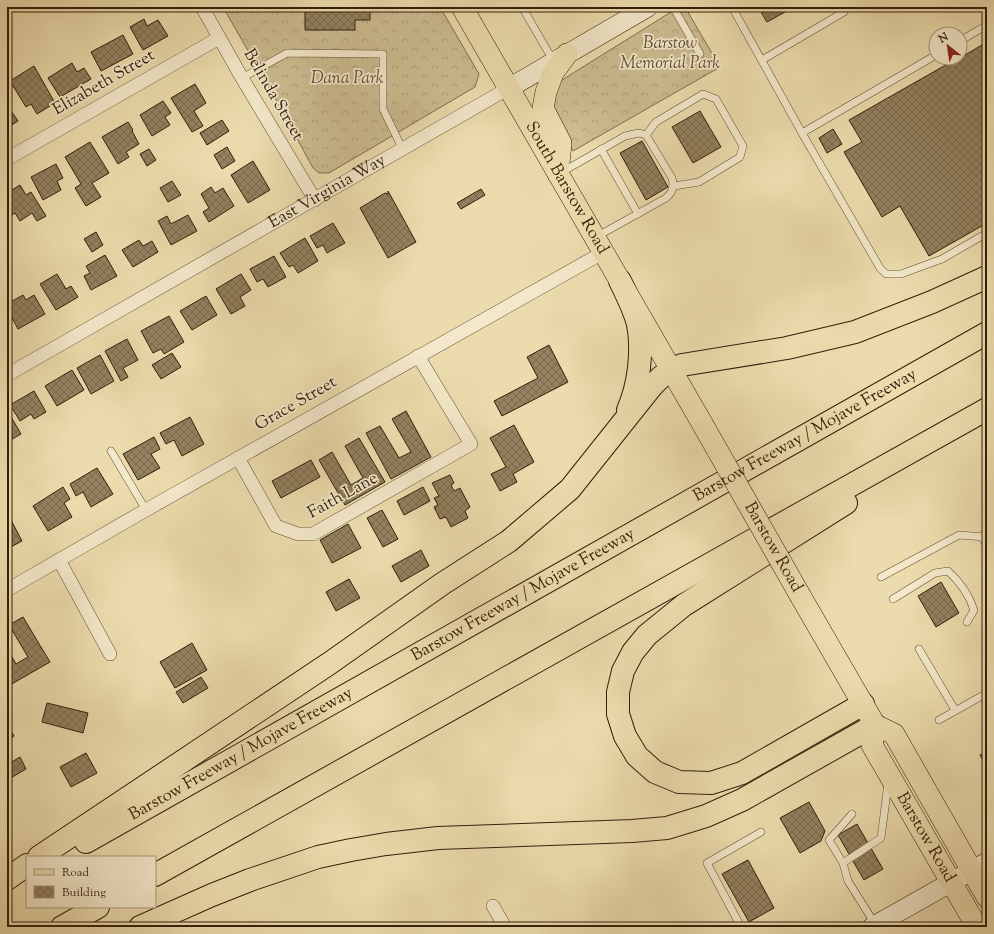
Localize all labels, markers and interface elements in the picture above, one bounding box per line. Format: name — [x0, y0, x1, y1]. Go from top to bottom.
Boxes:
north arrow — [928, 26, 968, 66]
text: N — [935, 29, 951, 48]
park label: Barstow Memorial Park — [620, 32, 720, 76]
street label: Elizabeth Street — [48, 44, 160, 122]
street label: Belinda Street — [237, 44, 309, 146]
park label: Dana Park — [311, 67, 384, 91]
street label: South Barstow Road — [519, 117, 614, 259]
street label: East Virginia Way — [264, 149, 391, 235]
street label: Barstow Freeway / Mojave Freeway — [689, 363, 922, 509]
street label: Grace Street — [251, 371, 342, 437]
street label: Faith Lane — [303, 467, 383, 525]
street label: Barstow Road — [737, 498, 808, 598]
street label: Barstow Freeway / Mojave Freeway — [407, 522, 640, 668]
street label: Barstow Freeway / Mojave Freeway — [125, 681, 358, 827]
street label: Barstow Road — [890, 788, 961, 887]
legend — [26, 856, 156, 908]
text: Road — [62, 864, 89, 882]
text: Building — [62, 884, 106, 902]

